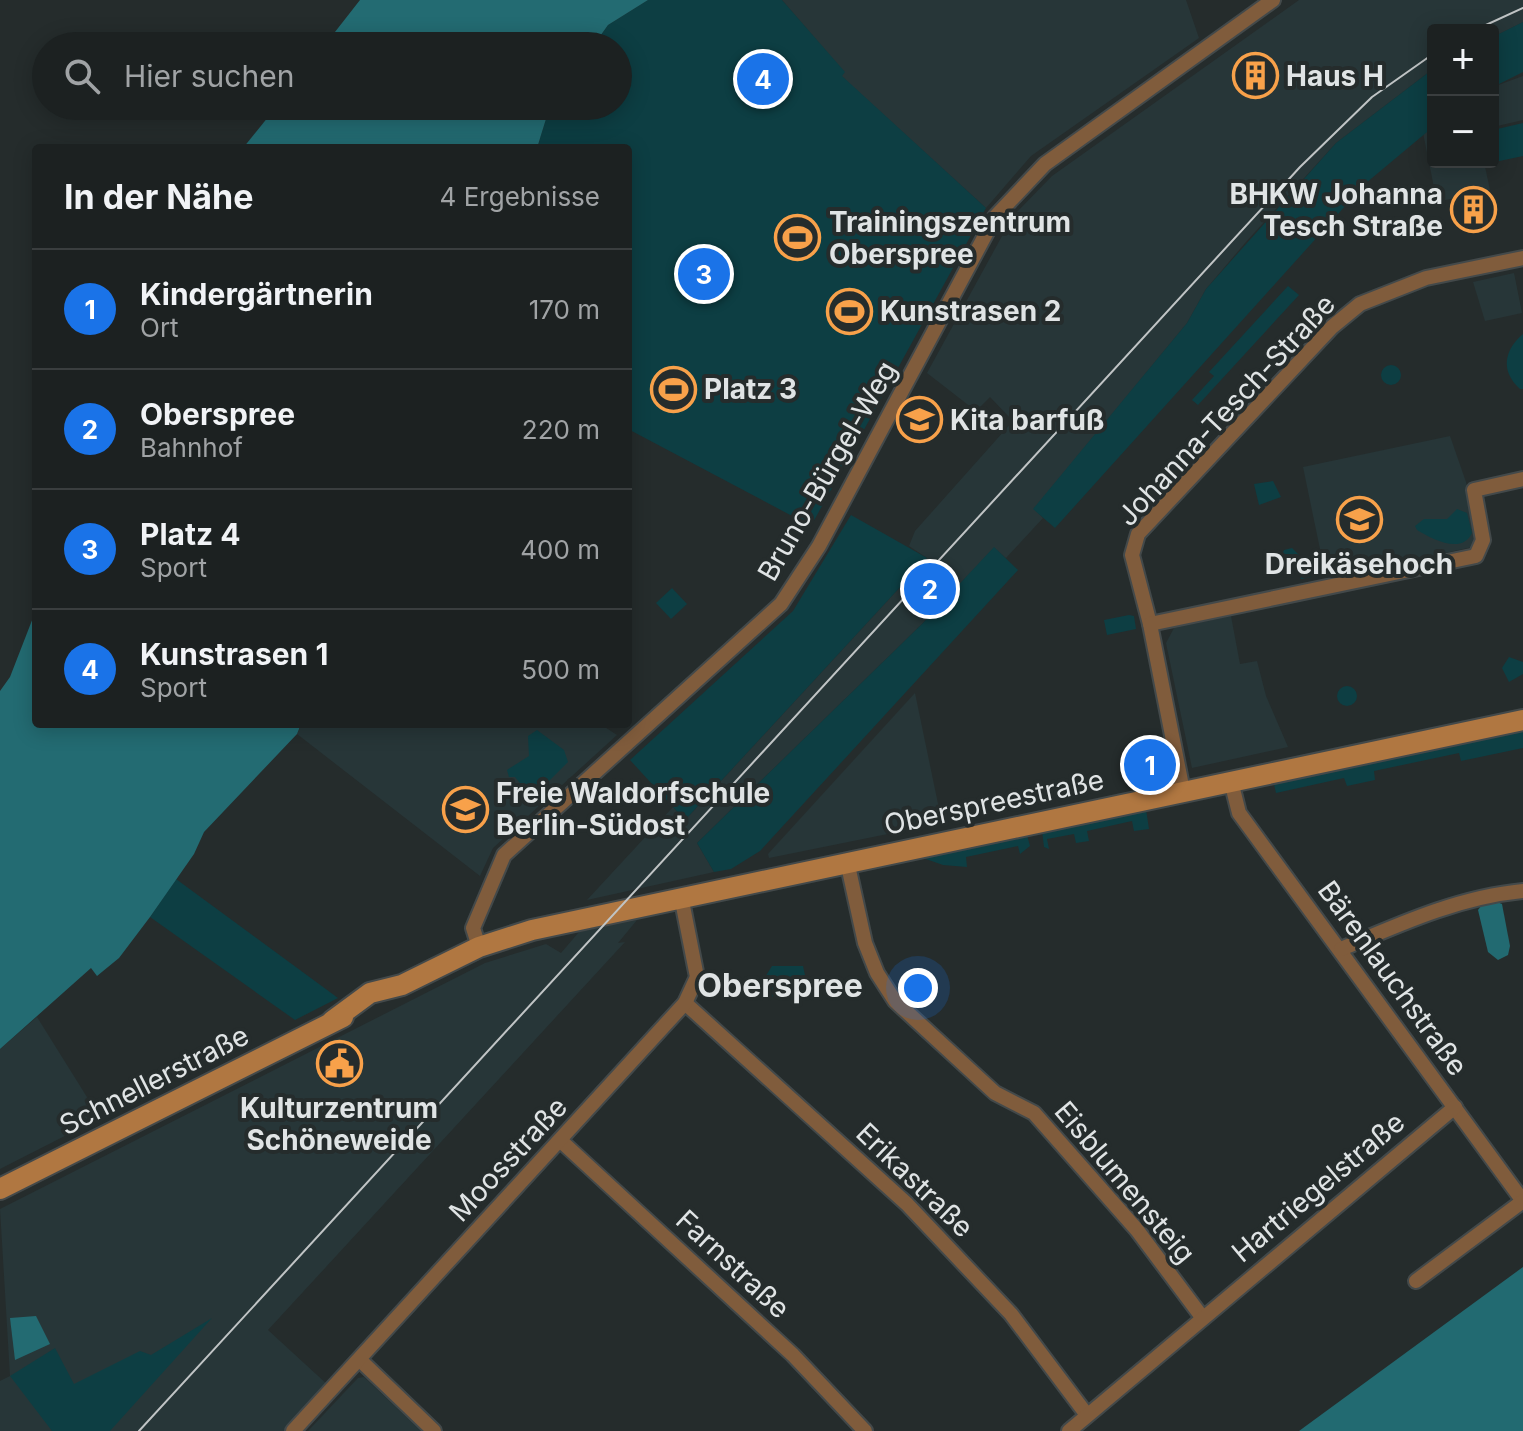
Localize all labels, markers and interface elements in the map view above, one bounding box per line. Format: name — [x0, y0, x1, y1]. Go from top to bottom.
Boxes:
map controls — [1427, 24, 1499, 168]
button: + — [1427, 24, 1499, 96]
search box — [32, 32, 632, 120]
pin: 4 — [737, 49, 789, 109]
building icon: Haus H — [1231, 52, 1279, 100]
icon: search — [60, 54, 104, 98]
text: Hier suchen — [124, 58, 294, 94]
place label: Haus H — [1286, 59, 1384, 93]
button: − — [1427, 96, 1499, 168]
text: In der Nähe — [64, 176, 253, 217]
place label: BHKW Johanna Tesch Straße — [1229, 177, 1443, 243]
text: 4 Ergebnisse — [440, 181, 600, 212]
building icon: BHKW Johanna Tesch Straße — [1450, 186, 1498, 234]
place label: Trainingszentrum Oberspree — [829, 205, 1071, 271]
sports icon: Trainingszentrum Oberspree — [774, 214, 822, 262]
pin: 3 — [678, 244, 730, 304]
text: Kindergärtnerin — [140, 276, 373, 312]
sports icon: Kunstrasen 2 — [825, 287, 873, 335]
street label: Johanna-Tesch-Straße — [1110, 287, 1342, 533]
text: 1 — [84, 294, 96, 325]
text: 170 m — [529, 294, 600, 325]
place label: Kunstrasen 2 — [880, 294, 1061, 328]
text: Ort — [140, 312, 179, 343]
street label: Bruno-Bürgel-Weg — [750, 355, 904, 587]
sports icon: Platz 3 — [649, 365, 697, 413]
place label: Platz 3 — [704, 372, 797, 406]
text: Oberspree — [140, 396, 295, 432]
school or university icon: Kita barfuß — [895, 396, 943, 444]
place label: Kita barfuß — [950, 403, 1104, 437]
text: 2 — [82, 414, 98, 445]
text: 220 m — [522, 414, 600, 445]
text: Bahnhof — [140, 432, 243, 463]
school or university icon: Dreikäsehoch — [1335, 495, 1383, 543]
text: Platz 4 — [140, 516, 241, 552]
text: 3 — [82, 534, 98, 565]
text: 400 m — [520, 534, 600, 565]
place label: Dreikäsehoch — [1265, 547, 1453, 581]
text: Sport — [140, 552, 207, 583]
pin: 2 — [904, 559, 956, 619]
text: Kunstrasen 1 — [140, 636, 328, 672]
text: 4 — [81, 654, 99, 685]
text: 500 m — [521, 654, 600, 685]
text: Sport — [140, 672, 207, 703]
pin: 1 — [1124, 735, 1176, 795]
street label: Oberspreestraße — [881, 762, 1107, 842]
place label: Freie Waldorfschule Berlin-Südost — [496, 776, 770, 842]
school or university icon: Freie Waldorfschule Berlin-Südost — [441, 785, 489, 833]
street label: Bärenlauchstraße — [1311, 874, 1475, 1082]
district label: Oberspree — [697, 966, 863, 1005]
your location — [898, 968, 938, 1008]
street label: Schnellerstraße — [54, 1018, 254, 1142]
public building icon: Kulturzentrum Schöneweide — [315, 1040, 363, 1088]
street label: Moosstraße — [442, 1090, 574, 1228]
place label: Kulturzentrum Schöneweide — [240, 1091, 438, 1157]
street label: Eisblumensteig — [1048, 1094, 1202, 1270]
street label: Hartriegelstraße — [1225, 1105, 1411, 1269]
street label: Erikastraße — [849, 1116, 981, 1244]
street label: Farnstraße — [669, 1203, 797, 1325]

